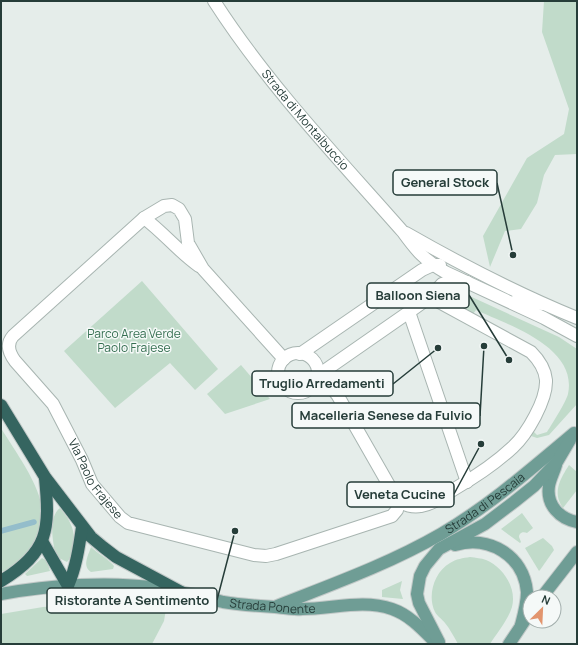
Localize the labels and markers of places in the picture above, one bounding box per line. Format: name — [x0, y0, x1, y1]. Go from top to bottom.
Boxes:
callout: General Stock — [393, 170, 497, 195]
callout: Balloon Siena — [367, 283, 469, 308]
callout: Truglio Arredamenti — [252, 371, 393, 396]
callout: Macelleria Senese da Fulvio — [292, 403, 480, 428]
callout: Veneta Cucine — [347, 482, 454, 507]
callout: Ristorante A Sentimento — [47, 588, 217, 613]

